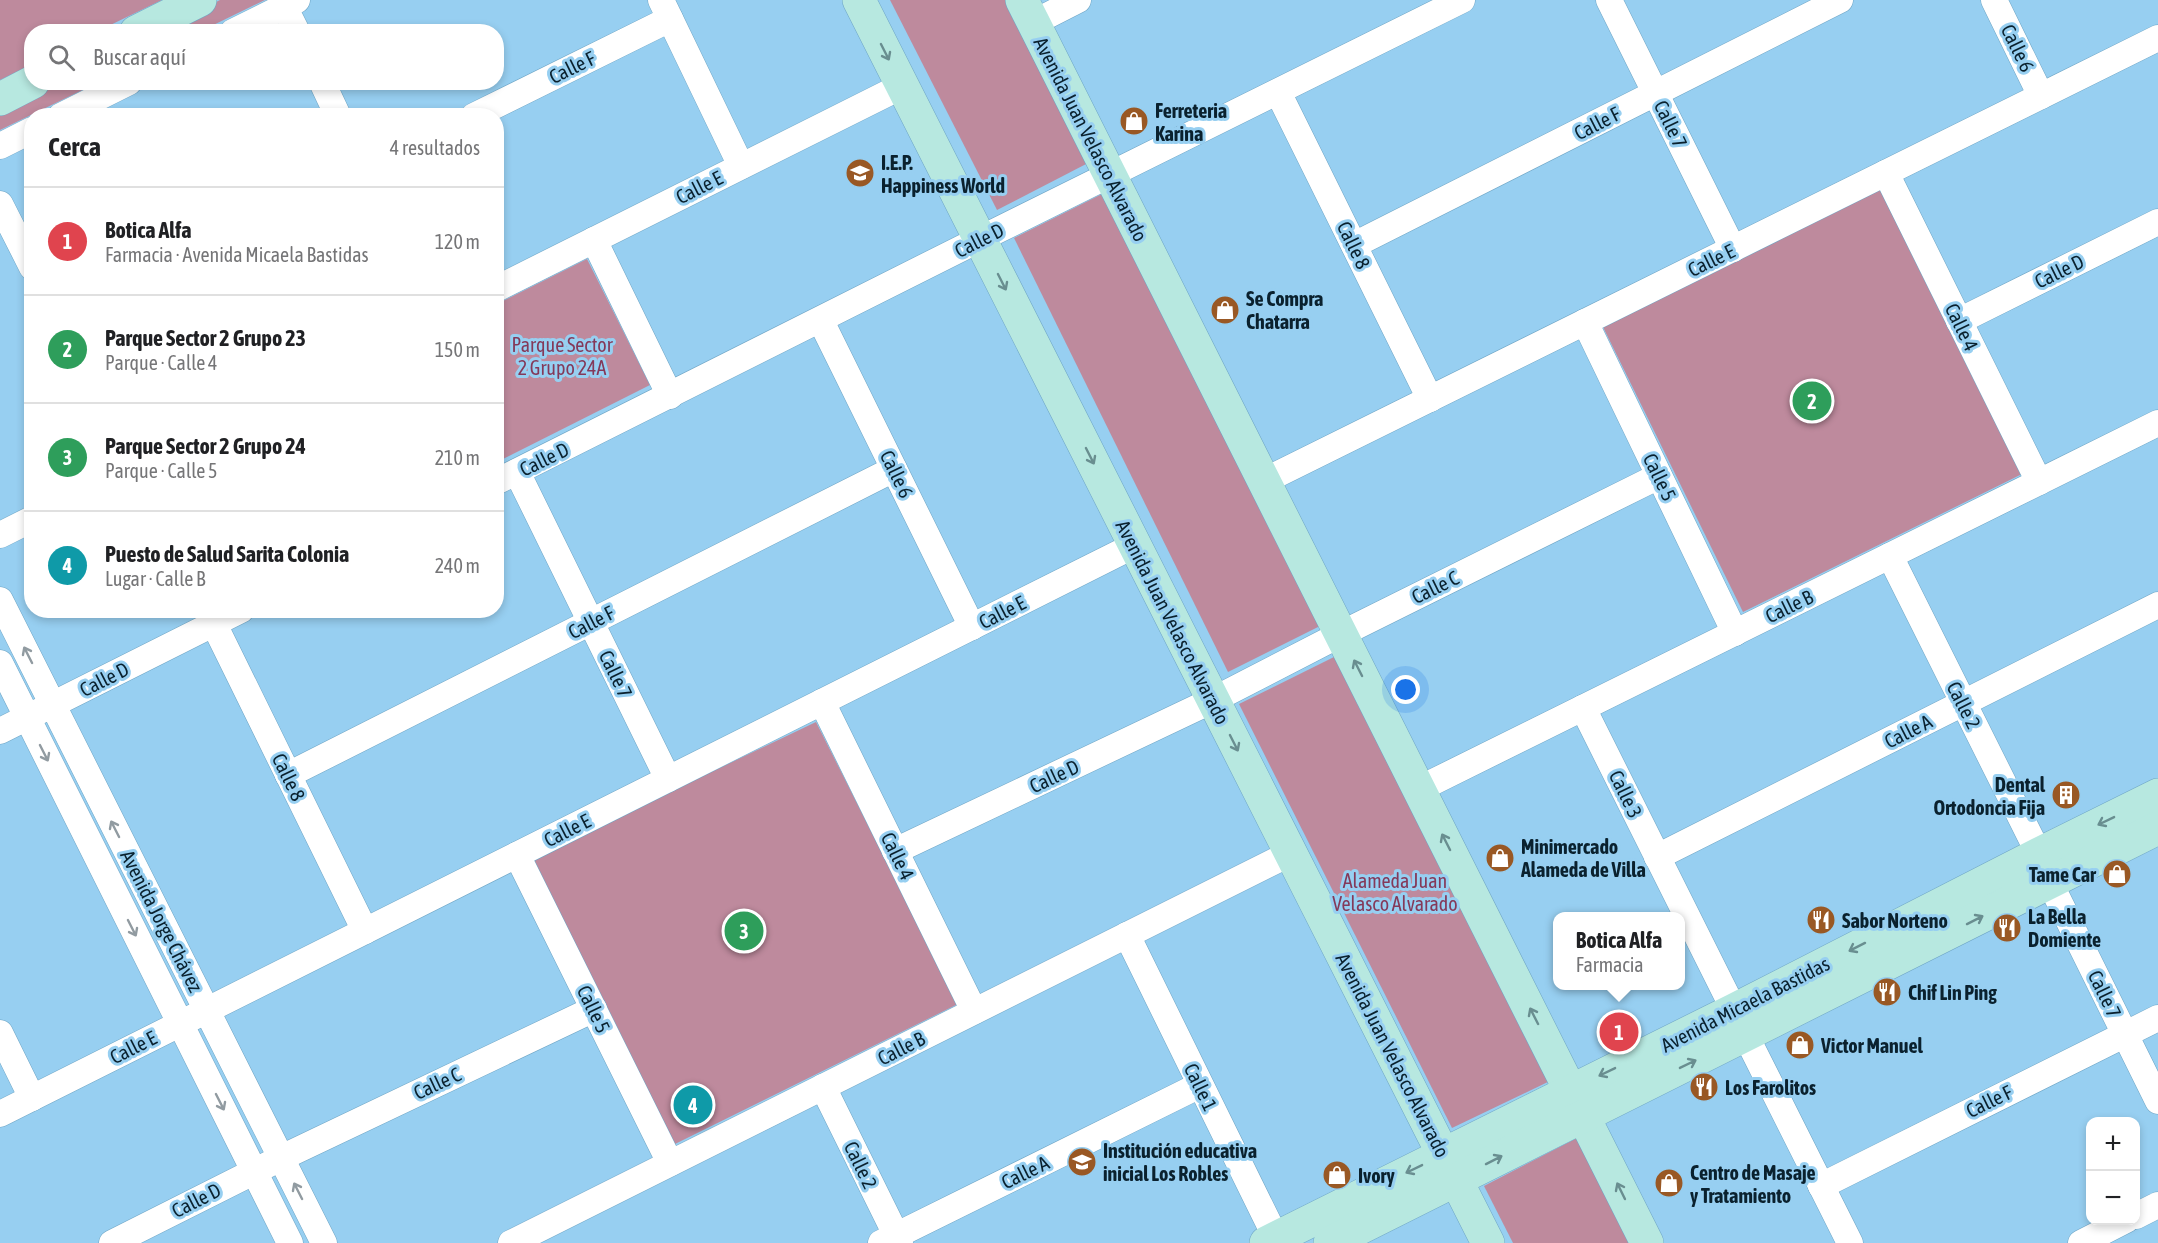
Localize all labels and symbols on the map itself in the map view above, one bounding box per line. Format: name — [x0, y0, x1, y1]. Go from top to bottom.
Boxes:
street label: Calle 6 — [1997, 21, 2039, 75]
street label: Avenida Juan Velasco Alvarado — [1029, 33, 1153, 245]
one-way arrow — [880, 43, 892, 61]
street label: Calle F — [545, 46, 599, 88]
street label: Calle 7 — [1650, 97, 1692, 151]
place label: Ferreteria Karina — [1155, 99, 1227, 145]
street label: Calle F — [1570, 102, 1624, 144]
shop icon: Ferreteria Karina — [1118, 105, 1150, 137]
place label: I.E.P. Happiness World — [881, 151, 1005, 197]
school or university icon: I.E.P. Happiness World — [844, 157, 876, 189]
street label: Calle E — [672, 165, 726, 208]
street label: Calle D — [951, 218, 1007, 262]
street label: Calle 8 — [1333, 218, 1375, 272]
street label: Calle E — [1684, 239, 1739, 281]
street label: Calle D — [2031, 249, 2087, 293]
one-way arrow — [996, 273, 1008, 291]
place label: Se Compra Chatarra — [1246, 287, 1323, 333]
shop icon: Se Compra Chatarra — [1209, 294, 1241, 326]
street label: Calle 4 — [1941, 300, 1983, 354]
park label: Parque Sector 2 Grupo 24A — [511, 333, 614, 379]
pin: 2 — [1792, 378, 1832, 424]
street label: Calle D — [516, 437, 572, 481]
street label: Calle 6 — [876, 447, 918, 501]
one-way arrow — [1084, 447, 1096, 465]
street label: Calle 5 — [1639, 450, 1681, 504]
street label: Avenida Juan Velasco Alvarado — [1111, 516, 1235, 728]
street label: Calle C — [1408, 566, 1462, 608]
street label: Calle B — [1761, 584, 1817, 627]
street label: Calle E — [975, 590, 1029, 633]
street label: Calle F — [564, 601, 618, 643]
one-way arrow — [22, 646, 33, 664]
street label: Calle 7 — [595, 647, 637, 701]
street label: Calle D — [76, 657, 132, 701]
one-way arrow — [1352, 660, 1363, 678]
your location — [1391, 675, 1420, 704]
street label: Calle 2 — [1942, 678, 1986, 732]
street label: Calle A — [1880, 709, 1936, 753]
one-way arrow — [1229, 734, 1241, 752]
one-way arrow — [39, 744, 51, 762]
street label: Calle 8 — [268, 750, 310, 804]
street label: Calle D — [1026, 755, 1082, 797]
street label: Calle 3 — [1605, 767, 1647, 821]
place label: Dental Ortodoncia Fija — [1933, 773, 2046, 819]
building icon: Dental Ortodoncia Fija — [2050, 779, 2082, 811]
street label: Calle E — [540, 808, 594, 851]
one-way arrow — [2097, 815, 2115, 827]
one-way arrow — [109, 820, 121, 838]
street label: Calle 4 — [877, 829, 919, 883]
one-way arrow — [1440, 834, 1451, 852]
place label: Minimercado Alameda de Villa — [1520, 835, 1646, 881]
shop icon: Minimercado Alameda de Villa — [1484, 842, 1516, 874]
street label: Avenida Jorge Chávez — [116, 846, 208, 996]
shop icon: Tame Car — [2101, 858, 2133, 890]
place label: Tame Car — [2029, 863, 2097, 886]
park label: Alameda Juan Velasco Alvarado — [1332, 869, 1458, 915]
restaurant icon: Sabor Norteno — [1805, 904, 1837, 936]
place label: La Bella Domiente — [2028, 905, 2101, 951]
pin: 3 — [724, 908, 764, 954]
place label: Sabor Norteno — [1842, 909, 1948, 932]
restaurant icon: La Bella Domiente — [1991, 912, 2023, 944]
one-way arrow — [1966, 914, 1983, 926]
one-way arrow — [126, 918, 138, 936]
one-way arrow — [1848, 942, 1866, 953]
street label: Avenida Juan Velasco Alvarado — [1331, 949, 1455, 1161]
street label: Avenida Micaela Bastidas — [1657, 952, 1833, 1056]
street label: Calle 7 — [2084, 967, 2126, 1021]
restaurant icon: Chif Lin Ping — [1871, 976, 1903, 1008]
place label: Chif Lin Ping — [1908, 981, 1997, 1004]
street label: Calle 5 — [573, 982, 615, 1036]
one-way arrow — [1527, 1008, 1539, 1026]
pin: 1 — [1600, 1010, 1638, 1054]
street label: Calle E — [106, 1025, 160, 1068]
street label: Calle B — [874, 1026, 929, 1070]
shop icon: Victor Manuel — [1784, 1029, 1816, 1061]
place label: Victor Manuel — [1820, 1034, 1924, 1057]
one-way arrow — [1678, 1057, 1696, 1069]
street label: Calle 1 — [1180, 1060, 1222, 1114]
street label: Calle C — [410, 1062, 464, 1104]
one-way arrow — [1599, 1067, 1617, 1078]
restaurant icon: Los Farolitos — [1688, 1071, 1720, 1103]
place label: Los Farolitos — [1725, 1076, 1816, 1099]
street label: Calle F — [1962, 1080, 2016, 1122]
pin: 4 — [674, 1082, 712, 1128]
one-way arrow — [214, 1092, 226, 1110]
street label: Calle 2 — [840, 1138, 882, 1192]
place label: Institución educativa inicial Los Robles — [1103, 1139, 1257, 1185]
school or university icon: Institución educativa inicial Los Robles — [1066, 1146, 1098, 1178]
street label: Calle A — [997, 1151, 1053, 1193]
one-way arrow — [1485, 1153, 1503, 1165]
shop icon: Ivory — [1321, 1159, 1353, 1191]
place label: Centro de Masaje y Tratamiento — [1690, 1161, 1816, 1207]
place label: Ivory — [1358, 1164, 1395, 1187]
one-way arrow — [1406, 1164, 1424, 1176]
shop icon: Centro de Masaje y Tratamiento — [1653, 1167, 1685, 1199]
street label: Calle D — [168, 1178, 224, 1222]
one-way arrow — [291, 1182, 303, 1200]
one-way arrow — [1615, 1182, 1626, 1200]

